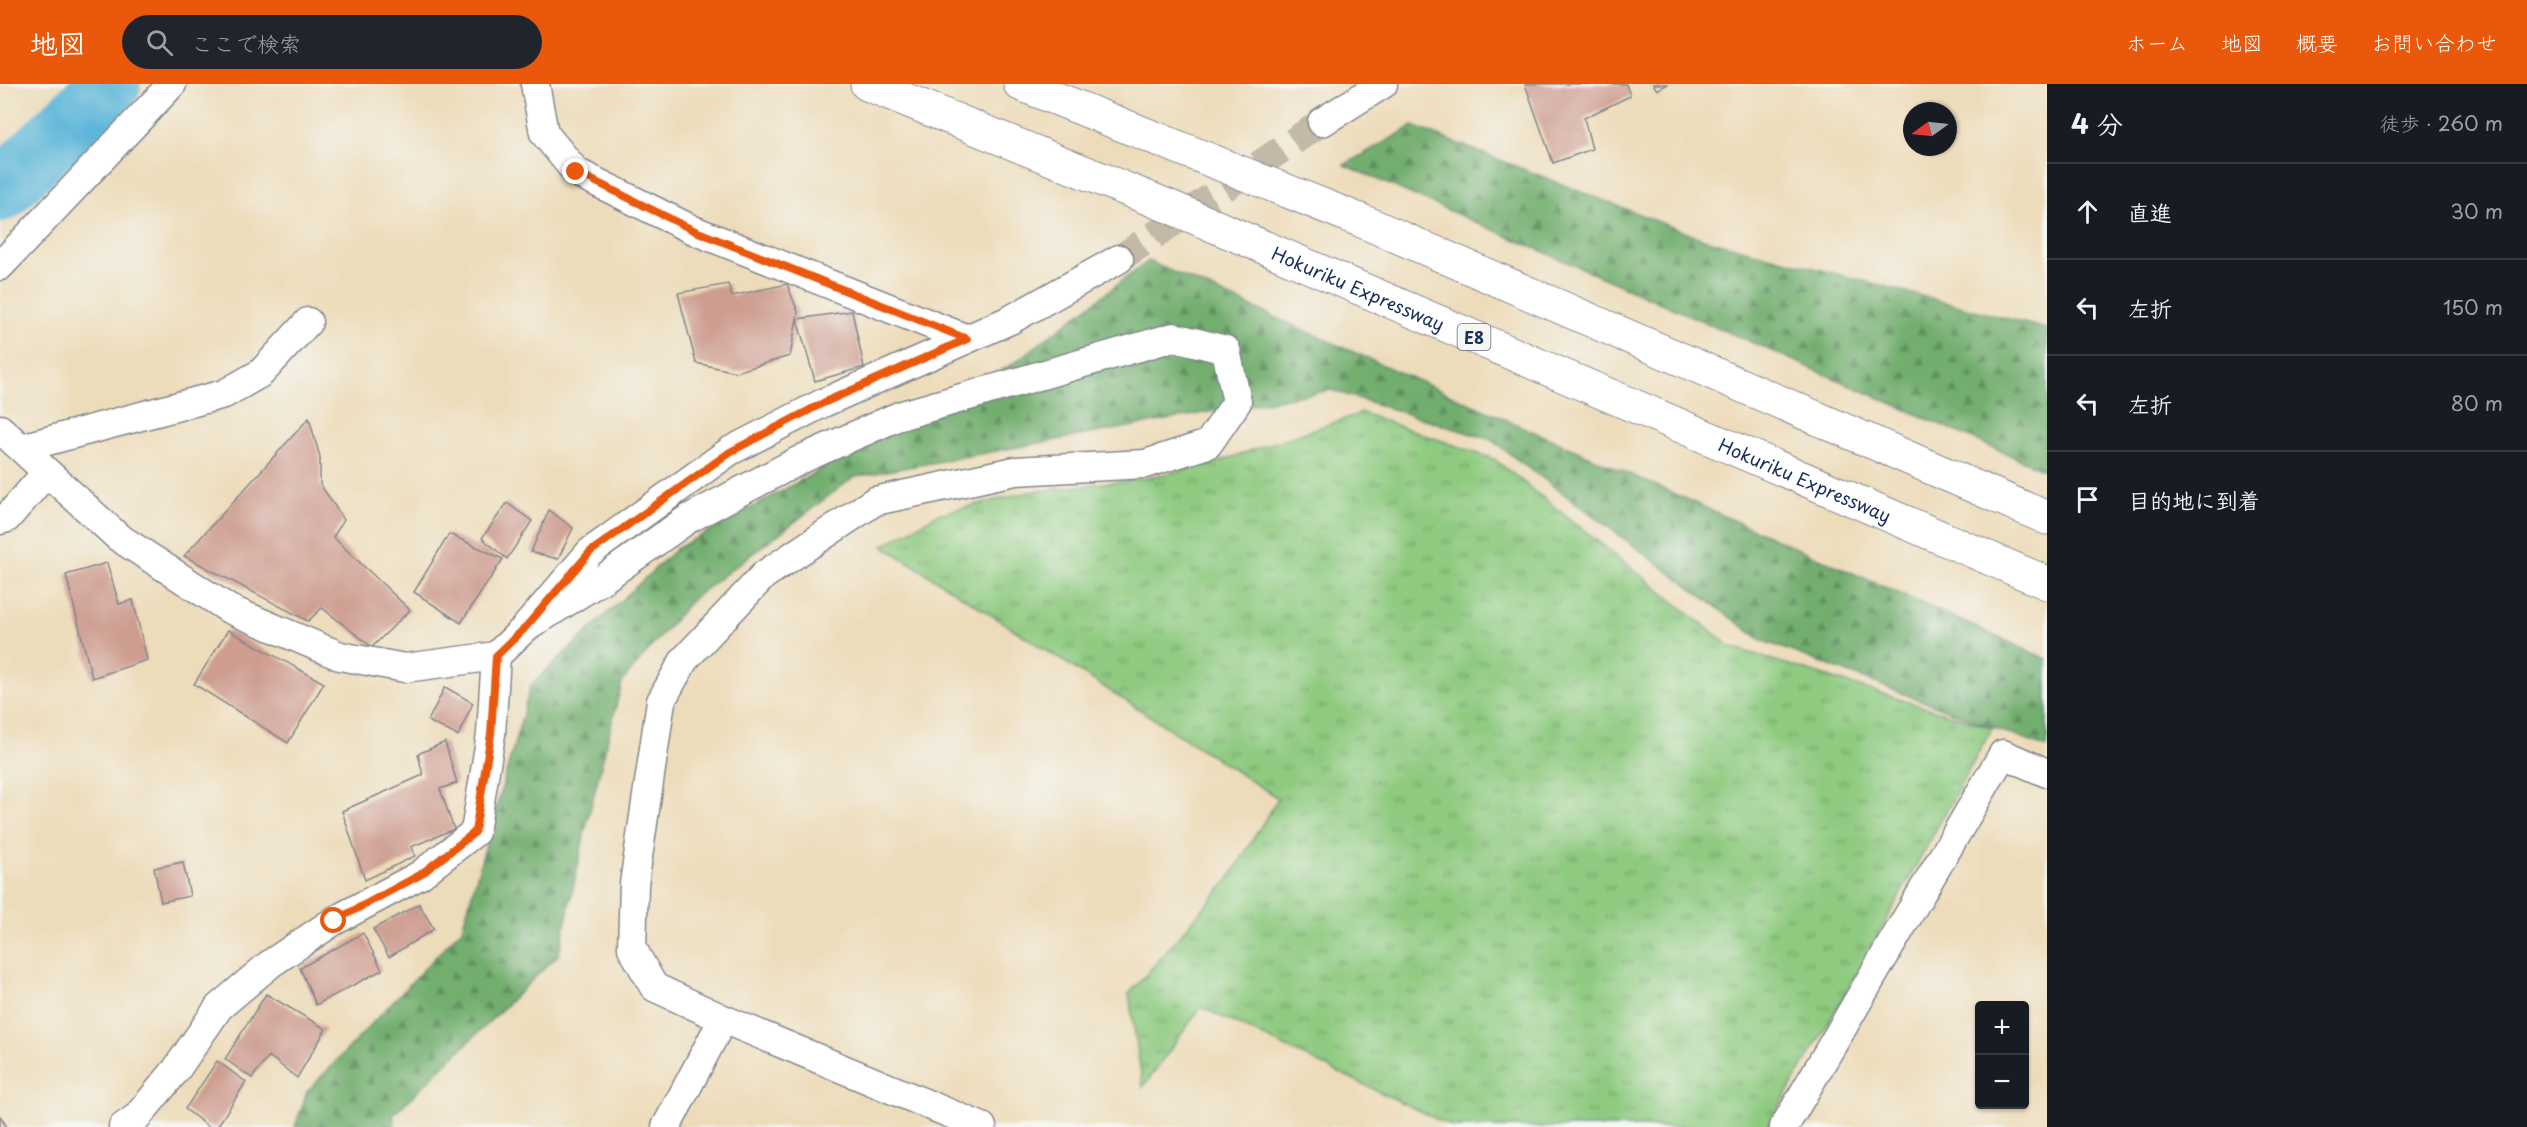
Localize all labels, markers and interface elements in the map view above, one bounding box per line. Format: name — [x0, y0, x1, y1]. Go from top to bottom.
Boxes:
search box — [122, 15, 542, 69]
text: 地図 — [30, 21, 86, 64]
icon: search — [143, 26, 176, 59]
text: ここで検索 — [191, 26, 301, 59]
text: ホーム — [2126, 26, 2188, 58]
text: 地図 — [2221, 26, 2263, 58]
text: 概要 — [2296, 26, 2338, 58]
text: お問い合わせ — [2371, 26, 2497, 58]
north arrow — [1903, 102, 1957, 156]
text: 4 分 — [2071, 104, 2123, 143]
text: 徒歩 · 260 m — [2380, 108, 2503, 138]
route end — [562, 158, 588, 184]
icon: ahead — [2071, 195, 2104, 228]
text: 直進 — [2128, 195, 2172, 228]
text: 30 m — [2450, 196, 2503, 226]
street label: Hokuriku Expressway — [1268, 239, 1449, 337]
icon: left — [2071, 291, 2104, 324]
text: 左折 — [2128, 291, 2172, 324]
text: 150 m — [2443, 292, 2503, 322]
road number: E8 — [1458, 324, 1490, 350]
icon: left — [2071, 387, 2104, 420]
text: 左折 — [2128, 387, 2172, 420]
text: 80 m — [2451, 388, 2503, 418]
street label: Hokuriku Expressway — [1715, 430, 1896, 528]
icon: arrive — [2071, 483, 2104, 516]
text: 目的地に到着 — [2128, 483, 2260, 516]
route start — [320, 907, 346, 933]
map controls — [1975, 1001, 2029, 1109]
button: + — [1975, 1001, 2029, 1055]
button: − — [1975, 1055, 2029, 1109]

